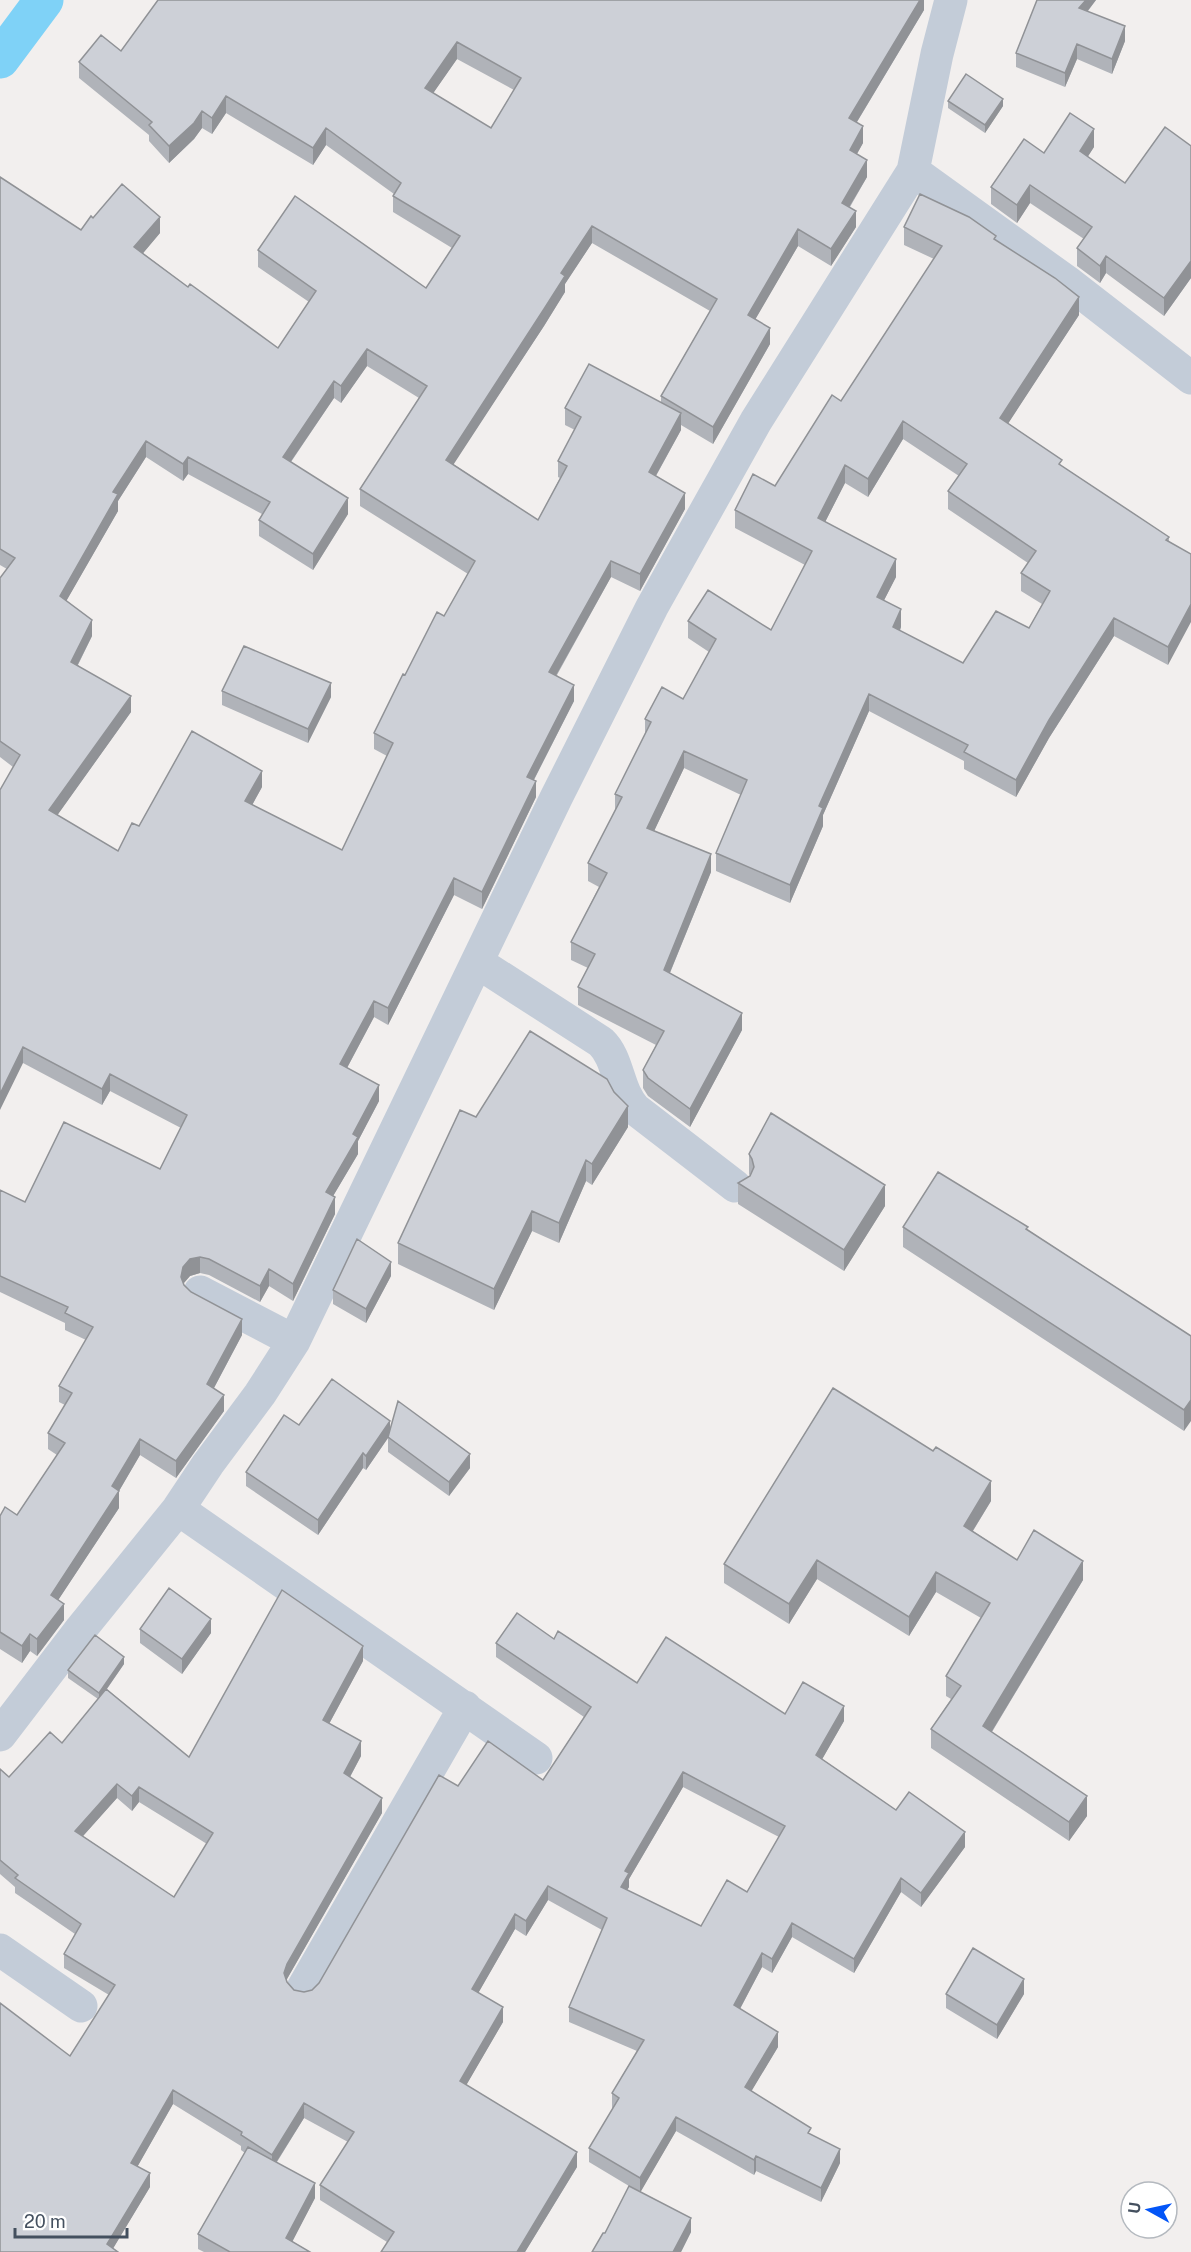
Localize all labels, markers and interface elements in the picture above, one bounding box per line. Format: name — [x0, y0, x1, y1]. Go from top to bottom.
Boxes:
north arrow — [1119, 2180, 1179, 2240]
scale bar — [15, 2201, 128, 2239]
text: U — [1124, 2201, 1145, 2215]
text: 20 m — [24, 2211, 66, 2232]

